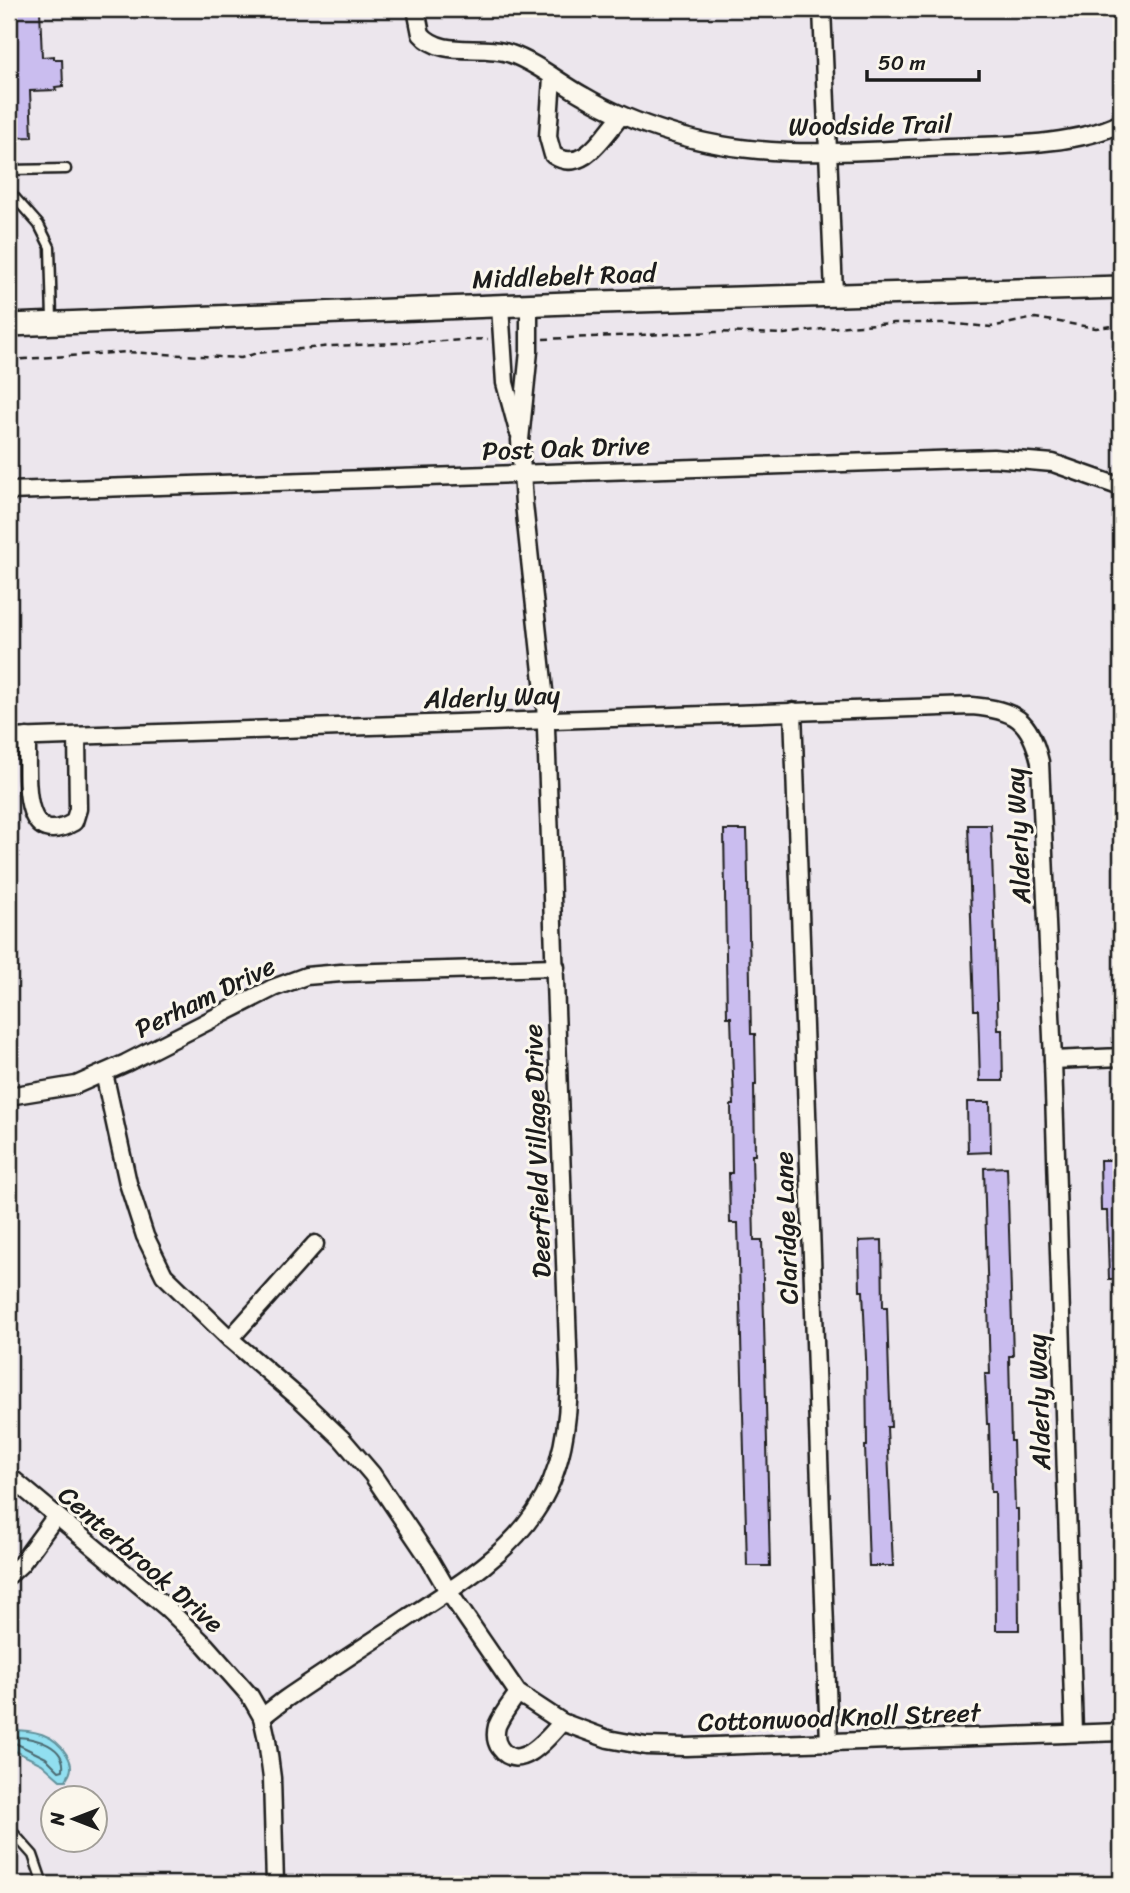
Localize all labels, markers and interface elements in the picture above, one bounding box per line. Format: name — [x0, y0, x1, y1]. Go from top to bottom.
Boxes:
scale bar — [867, 38, 979, 82]
text: 50 m — [878, 44, 926, 82]
street label: Woodside Trail — [788, 101, 953, 149]
street label: Middlebelt Road — [471, 250, 659, 302]
street label: Post Oak Drive — [481, 422, 651, 474]
street label: Alderly Way — [422, 672, 562, 722]
street label: Alderly Way — [991, 766, 1045, 906]
street label: Perham Drive — [127, 943, 283, 1051]
street label: Deerfield Village Drive — [510, 1023, 564, 1279]
street label: Claridge Lane — [760, 1151, 812, 1305]
street label: Alderly Way — [1014, 1332, 1064, 1472]
street label: Centerbrook Drive — [47, 1473, 235, 1645]
street label: Cottonwood Knoll Street — [697, 1689, 983, 1745]
north arrow — [38, 1784, 108, 1854]
text: N — [41, 1812, 74, 1827]

